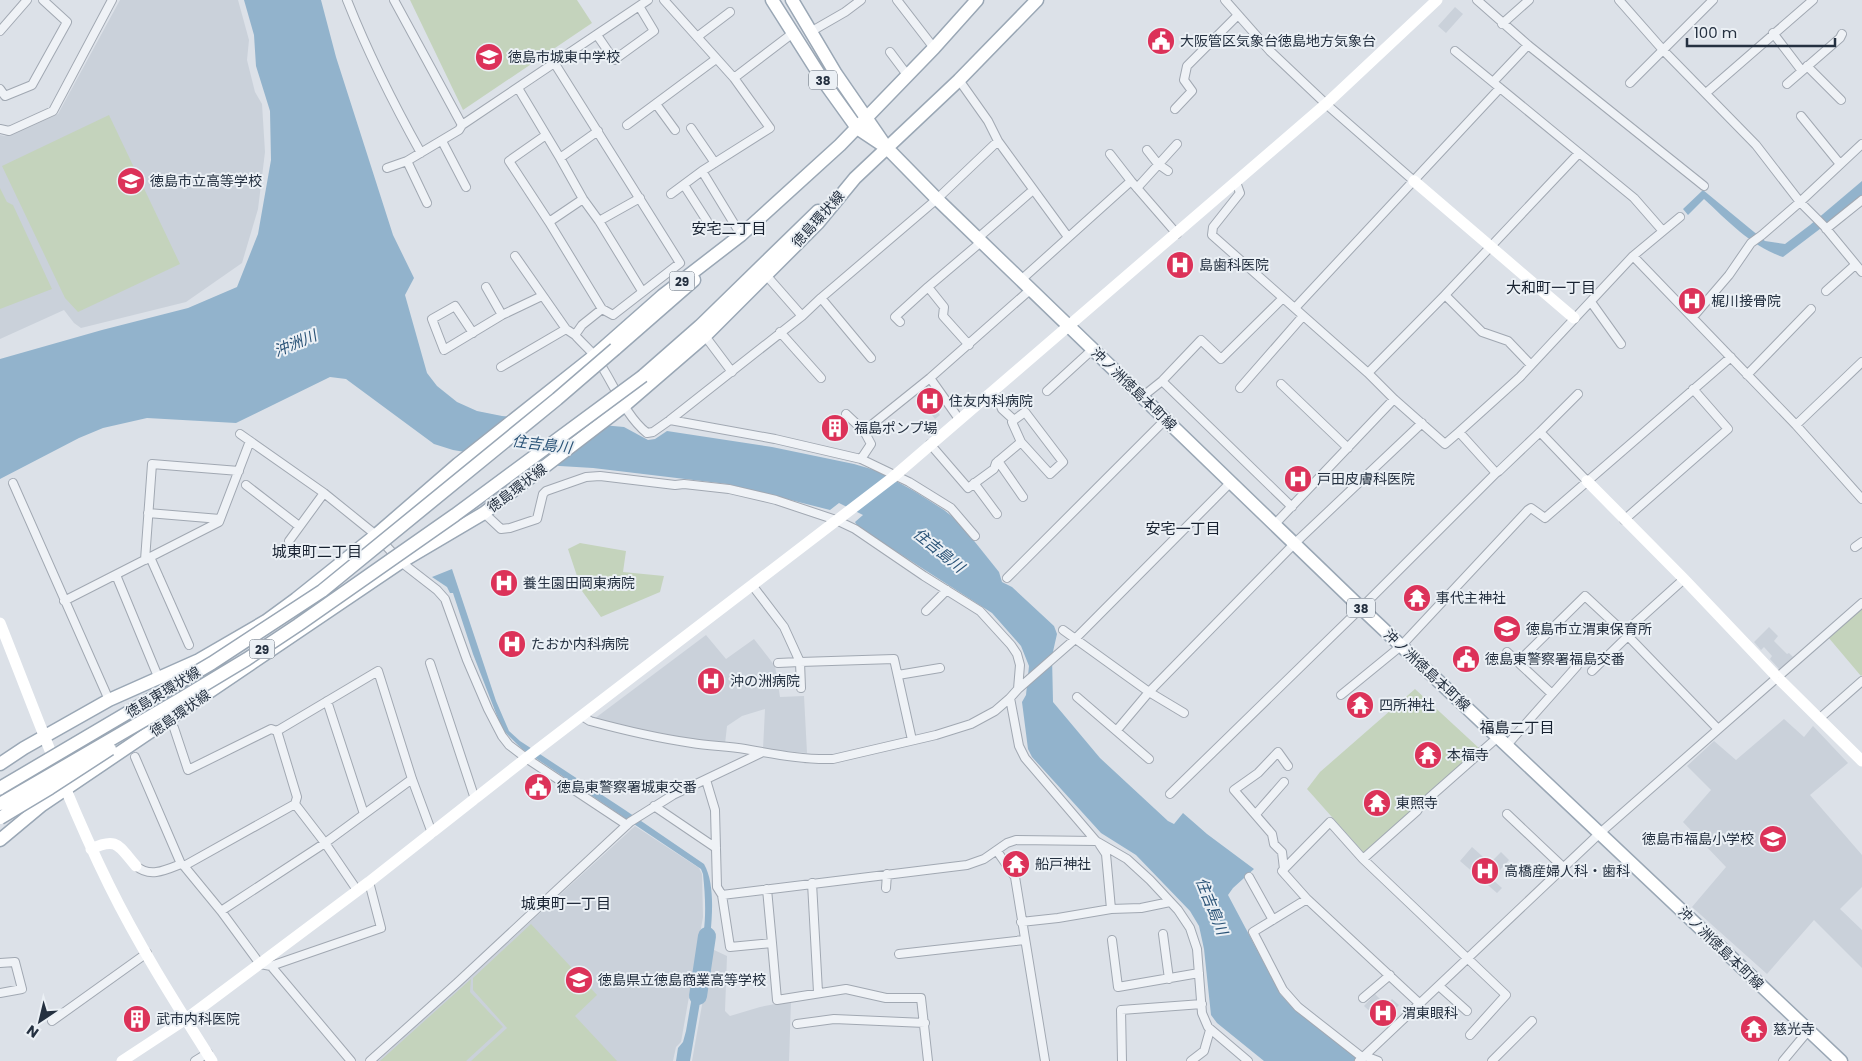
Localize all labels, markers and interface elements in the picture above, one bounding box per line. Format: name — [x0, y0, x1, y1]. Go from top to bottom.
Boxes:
scale bar — [1687, 15, 1834, 47]
text: 100 m — [1694, 22, 1737, 43]
public building icon: 大阪管区気象台徳島地方気象台 — [1146, 26, 1176, 56]
place label: 大阪管区気象台徳島地方気象台 — [1180, 31, 1376, 51]
school or university icon: 徳島市城東中学校 — [474, 42, 504, 72]
place label: 徳島市城東中学校 — [508, 47, 620, 67]
road number: 38 — [809, 70, 837, 90]
school or university icon: 徳島市立高等学校 — [116, 166, 146, 196]
place label: 徳島市立高等学校 — [150, 171, 262, 191]
street label: 徳島環状線 — [787, 186, 849, 252]
district label: 安宅二丁目 — [691, 218, 767, 239]
hospital icon: 島歯科医院 — [1165, 250, 1195, 280]
place label: 島歯科医院 — [1199, 255, 1269, 275]
road number: 29 — [670, 272, 694, 290]
district label: 大和町一丁目 — [1506, 277, 1596, 298]
hospital icon: 梶川接骨院 — [1677, 286, 1707, 316]
place label: 梶川接骨院 — [1711, 291, 1781, 311]
water label: 沖洲川 — [270, 324, 322, 361]
street label: 沖ノ洲徳島本町線 — [1087, 343, 1181, 435]
hospital icon: 住友内科病院 — [915, 386, 945, 416]
place label: 住友内科病院 — [949, 391, 1033, 411]
building icon: 福島ポンプ場 — [820, 413, 850, 443]
place label: 福島ポンプ場 — [854, 418, 938, 438]
water label: 住吉島川 — [511, 430, 575, 458]
street label: 徳島環状線 — [483, 459, 551, 517]
hospital icon: 戸田皮膚科医院 — [1283, 464, 1313, 494]
place label: 戸田皮膚科医院 — [1317, 469, 1415, 489]
district label: 安宅一丁目 — [1145, 518, 1221, 539]
water label: 住吉島川 — [909, 523, 970, 578]
district label: 城東町二丁目 — [272, 541, 362, 562]
hospital icon: 養生園田岡東病院 — [489, 568, 519, 598]
place label: 養生園田岡東病院 — [523, 573, 635, 593]
temple icon: 事代主神社 — [1402, 583, 1432, 613]
place label: 事代主神社 — [1436, 588, 1506, 608]
road number: 38 — [1347, 598, 1375, 618]
school or university icon: 徳島市立渭東保育所 — [1492, 614, 1522, 644]
place label: 徳島市立渭東保育所 — [1526, 619, 1652, 639]
street label: 沖ノ洲徳島本町線 — [1379, 624, 1475, 716]
hospital icon: たおか内科病院 — [497, 629, 527, 659]
place label: たおか内科病院 — [531, 634, 629, 654]
road number: 29 — [250, 640, 274, 659]
public building icon: 徳島東警察署福島交番 — [1451, 644, 1481, 674]
place label: 徳島東警察署福島交番 — [1485, 649, 1625, 669]
street label: 徳島東環状線 — [122, 662, 204, 722]
hospital icon: 沖の洲病院 — [696, 666, 726, 696]
place label: 沖の洲病院 — [730, 671, 800, 691]
street label: 徳島環状線 — [146, 685, 214, 741]
temple icon: 四所神社 — [1345, 690, 1375, 720]
place label: 四所神社 — [1379, 695, 1435, 715]
district label: 福島二丁目 — [1479, 717, 1555, 738]
temple icon: 本福寺 — [1413, 740, 1443, 770]
place label: 本福寺 — [1447, 745, 1489, 765]
public building icon: 徳島東警察署城東交番 — [523, 772, 553, 802]
place label: 徳島東警察署城東交番 — [557, 777, 697, 797]
temple icon: 東照寺 — [1362, 788, 1392, 818]
place label: 東照寺 — [1396, 793, 1438, 813]
school or university icon: 徳島市福島小学校 — [1758, 824, 1788, 854]
place label: 徳島市福島小学校 — [1642, 829, 1754, 849]
temple icon: 船戸神社 — [1001, 849, 1031, 879]
place label: 船戸神社 — [1035, 854, 1091, 874]
hospital icon: 高橋産婦人科・歯科 — [1470, 856, 1500, 886]
place label: 高橋産婦人科・歯科 — [1504, 861, 1630, 881]
water label: 住吉島川 — [1191, 874, 1234, 940]
district label: 城東町一丁目 — [521, 893, 611, 914]
street label: 沖ノ洲徳島本町線 — [1674, 902, 1768, 994]
school or university icon: 徳島県立徳島商業高等学校 — [564, 965, 594, 995]
place label: 徳島県立徳島商業高等学校 — [598, 970, 766, 990]
north arrow — [15, 996, 65, 1046]
hospital icon: 渭東眼科 — [1368, 998, 1398, 1028]
place label: 渭東眼科 — [1402, 1003, 1458, 1023]
building icon: 武市内科医院 — [122, 1004, 152, 1034]
place label: 武市内科医院 — [156, 1009, 240, 1029]
temple icon: 慈光寺 — [1739, 1014, 1769, 1044]
place label: 慈光寺 — [1773, 1019, 1815, 1039]
text: N — [22, 1020, 43, 1043]

